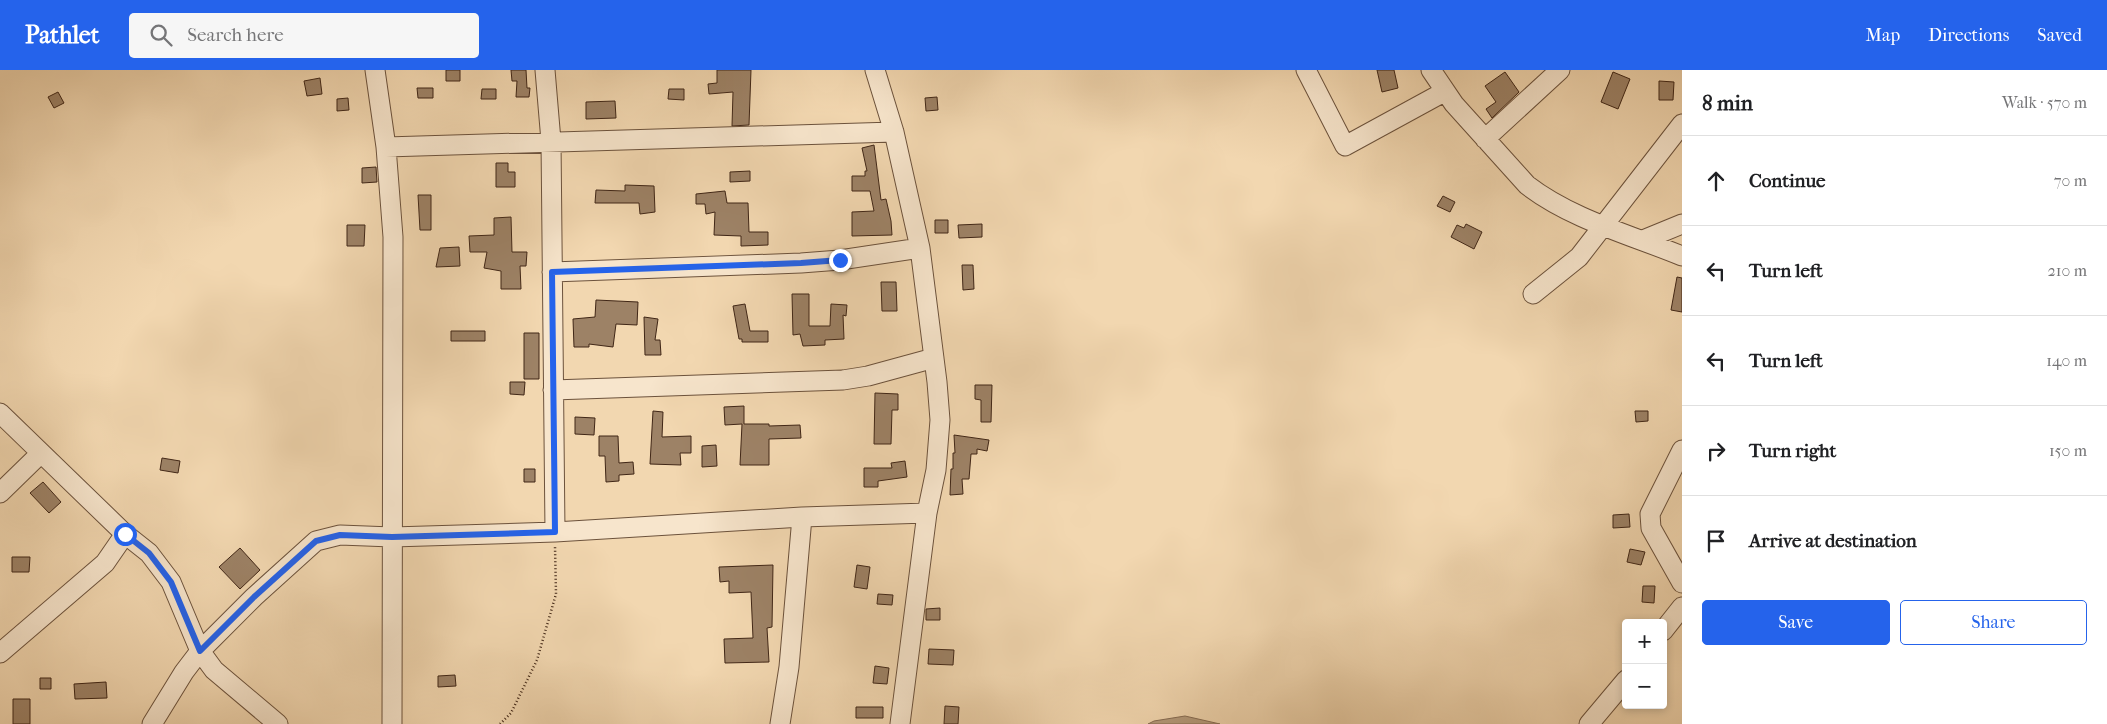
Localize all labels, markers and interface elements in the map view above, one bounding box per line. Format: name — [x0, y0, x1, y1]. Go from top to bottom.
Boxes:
search box — [129, 13, 479, 58]
text: Pathlet — [25, 21, 99, 49]
icon: search — [147, 21, 175, 49]
text: Search here — [187, 24, 284, 46]
text: Map — [1866, 25, 1900, 46]
text: Directions — [1928, 25, 2009, 46]
text: Saved — [2037, 25, 2082, 46]
text: 8 min — [1702, 91, 1753, 115]
text: Walk · 570 m — [2002, 93, 2087, 112]
icon: ahead — [1702, 167, 1730, 195]
text: Continue — [1749, 170, 1825, 192]
text: 70 m — [2054, 171, 2087, 190]
route end — [829, 249, 852, 272]
icon: left — [1702, 257, 1730, 285]
text: Turn left — [1749, 260, 1823, 282]
text: 210 m — [2048, 261, 2087, 280]
icon: left — [1702, 347, 1730, 375]
text: Turn left — [1749, 350, 1823, 372]
text: 140 m — [2046, 351, 2087, 370]
icon: right — [1702, 437, 1730, 465]
text: Turn right — [1749, 440, 1836, 462]
text: 150 m — [2049, 441, 2087, 460]
route start — [114, 523, 137, 546]
icon: arrive — [1702, 527, 1730, 555]
text: Arrive at destination — [1749, 530, 1917, 552]
button: Save — [1702, 600, 1890, 645]
button: Share — [1900, 600, 2087, 645]
map controls — [1622, 619, 1667, 709]
button: + — [1622, 619, 1667, 664]
button: − — [1622, 664, 1667, 709]

